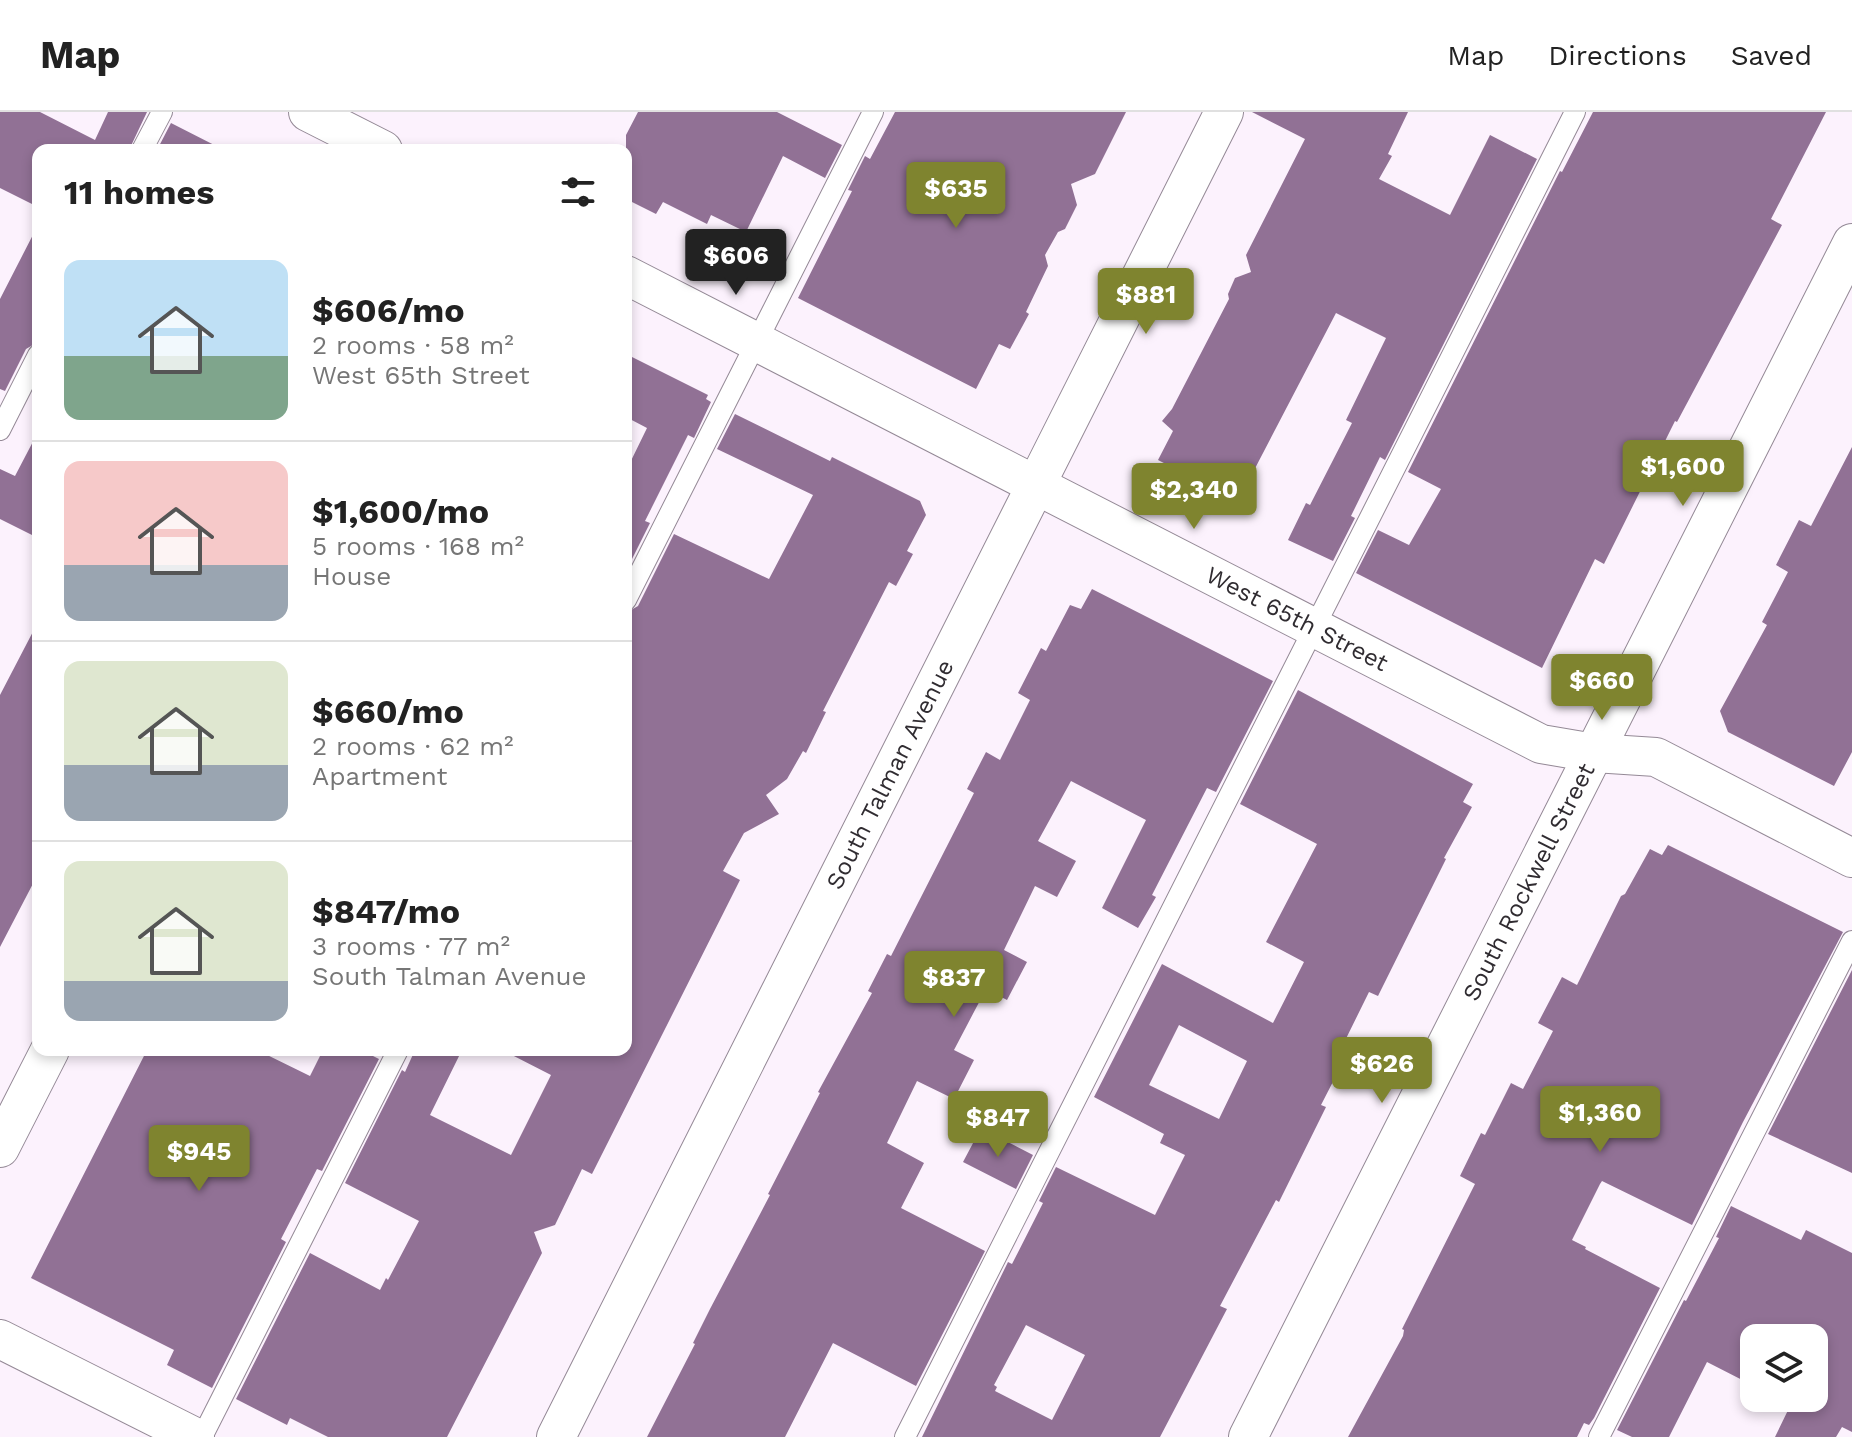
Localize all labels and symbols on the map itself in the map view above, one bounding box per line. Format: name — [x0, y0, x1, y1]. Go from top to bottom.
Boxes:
pin: $635 — [909, 162, 1003, 230]
pin: $606 — [689, 229, 783, 297]
pin: $881 — [1099, 268, 1193, 336]
pin: $1,600 — [1618, 440, 1748, 508]
pin: $2,340 — [1129, 463, 1259, 531]
street label: West 65th Street — [1201, 561, 1393, 677]
pin: $660 — [1555, 654, 1649, 722]
street label: South Talman Avenue — [820, 655, 960, 894]
street label: South Rockwell Street — [1457, 758, 1601, 1005]
pin: $837 — [907, 951, 1001, 1019]
pin: $626 — [1335, 1037, 1429, 1105]
pin: $1,360 — [1535, 1086, 1665, 1154]
pin: $847 — [951, 1091, 1045, 1159]
pin: $945 — [152, 1125, 246, 1193]

